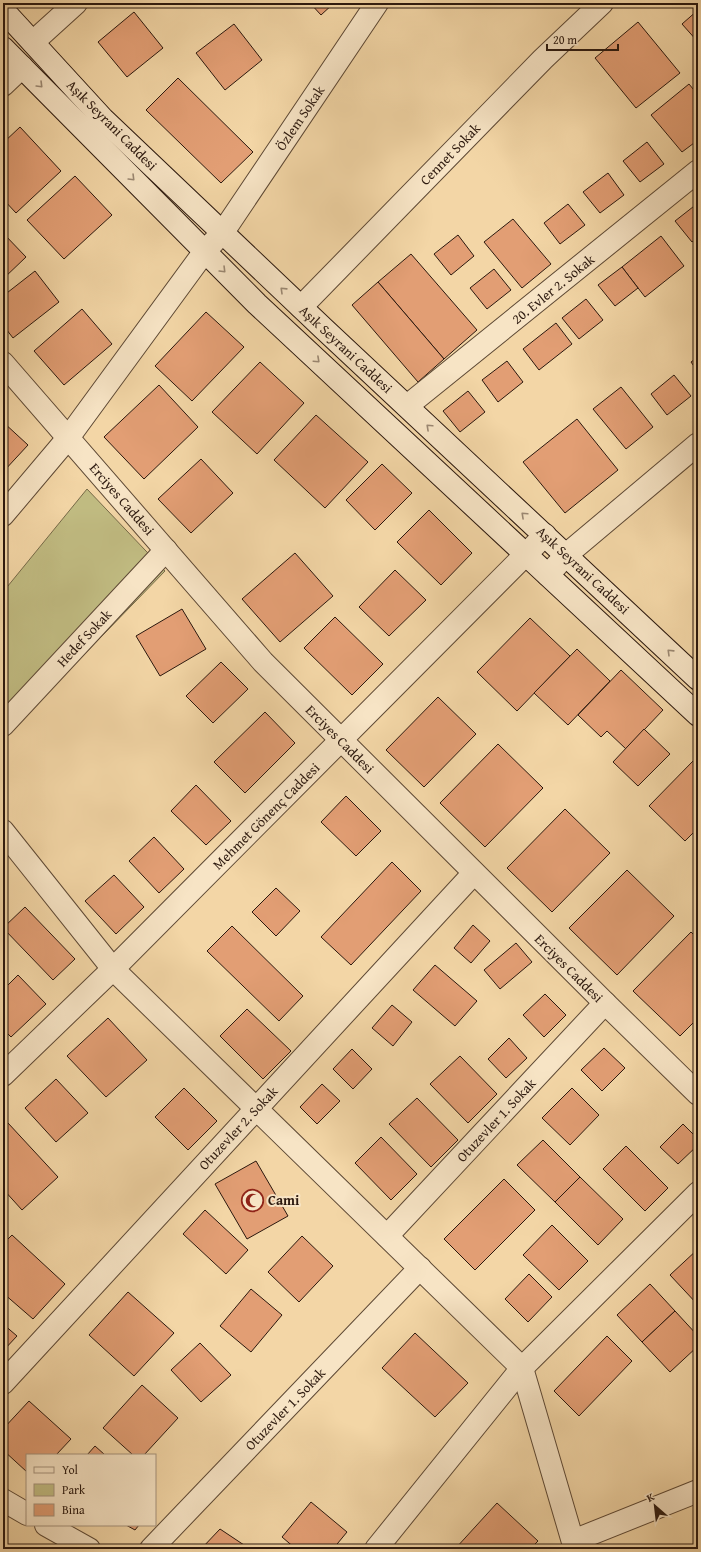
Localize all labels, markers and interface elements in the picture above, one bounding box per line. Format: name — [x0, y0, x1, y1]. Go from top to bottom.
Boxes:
scale bar — [547, 26, 618, 52]
text: 20 m — [553, 31, 577, 48]
street label: Aşık Seyrani Caddesi — [62, 75, 162, 175]
one-way arrow — [35, 80, 43, 88]
street label: Özlem Sokak — [271, 81, 330, 154]
street label: Cennet Sokak — [415, 118, 485, 189]
one-way arrow — [127, 173, 135, 181]
street label: 20. Evler 2. Sokak — [507, 249, 599, 329]
one-way arrow — [218, 265, 226, 273]
one-way arrow — [280, 287, 288, 295]
street label: Aşık Seyrani Caddesi — [295, 300, 397, 398]
one-way arrow — [312, 355, 320, 363]
one-way arrow — [426, 424, 434, 432]
street label: Erciyes Caddesi — [85, 459, 159, 540]
one-way arrow — [521, 513, 529, 520]
street label: Aşık Seyrani Caddesi — [532, 521, 634, 619]
street label: Hedef Sokak — [52, 604, 117, 671]
one-way arrow — [667, 649, 675, 657]
street label: Erciyes Caddesi — [301, 700, 379, 778]
street label: Mehmet Gönenç Caddesi — [208, 758, 324, 874]
street label: Erciyes Caddesi — [530, 929, 608, 1007]
street label: Otuzevler 1. Sokak — [452, 1073, 541, 1166]
street label: Otuzevler 2. Sokak — [194, 1081, 283, 1174]
mosque icon: Cami — [239, 1187, 265, 1213]
place label: Cami — [268, 1190, 300, 1210]
street label: Otuzevler 1. Sokak — [240, 1363, 330, 1455]
legend — [26, 1454, 156, 1526]
text: Yol — [62, 1461, 79, 1478]
text: Park — [62, 1481, 86, 1498]
north arrow — [635, 1486, 675, 1526]
text: K — [643, 1488, 657, 1506]
text: Bina — [62, 1501, 85, 1518]

